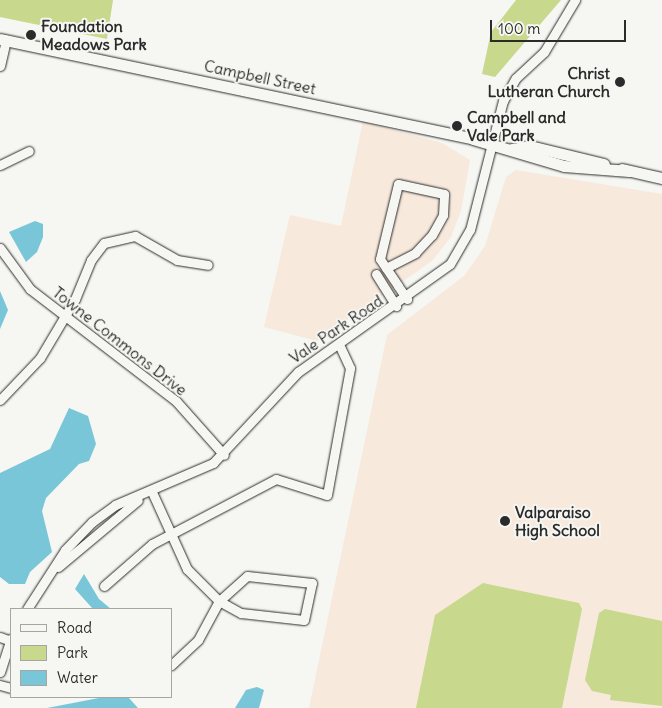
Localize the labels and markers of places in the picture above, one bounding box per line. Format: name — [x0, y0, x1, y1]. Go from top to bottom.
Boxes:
place label: Foundation Meadows Park — [41, 16, 147, 54]
marker: Foundation Meadows Park — [25, 29, 37, 41]
place label: Christ Lutheran Church — [488, 63, 610, 101]
marker: Christ Lutheran Church — [614, 76, 626, 88]
place label: Campbell and Vale Park — [467, 107, 566, 145]
marker: Campbell and Vale Park — [451, 120, 463, 132]
place label: Valparaiso High School — [515, 502, 600, 540]
marker: Valparaiso High School — [499, 515, 511, 527]

